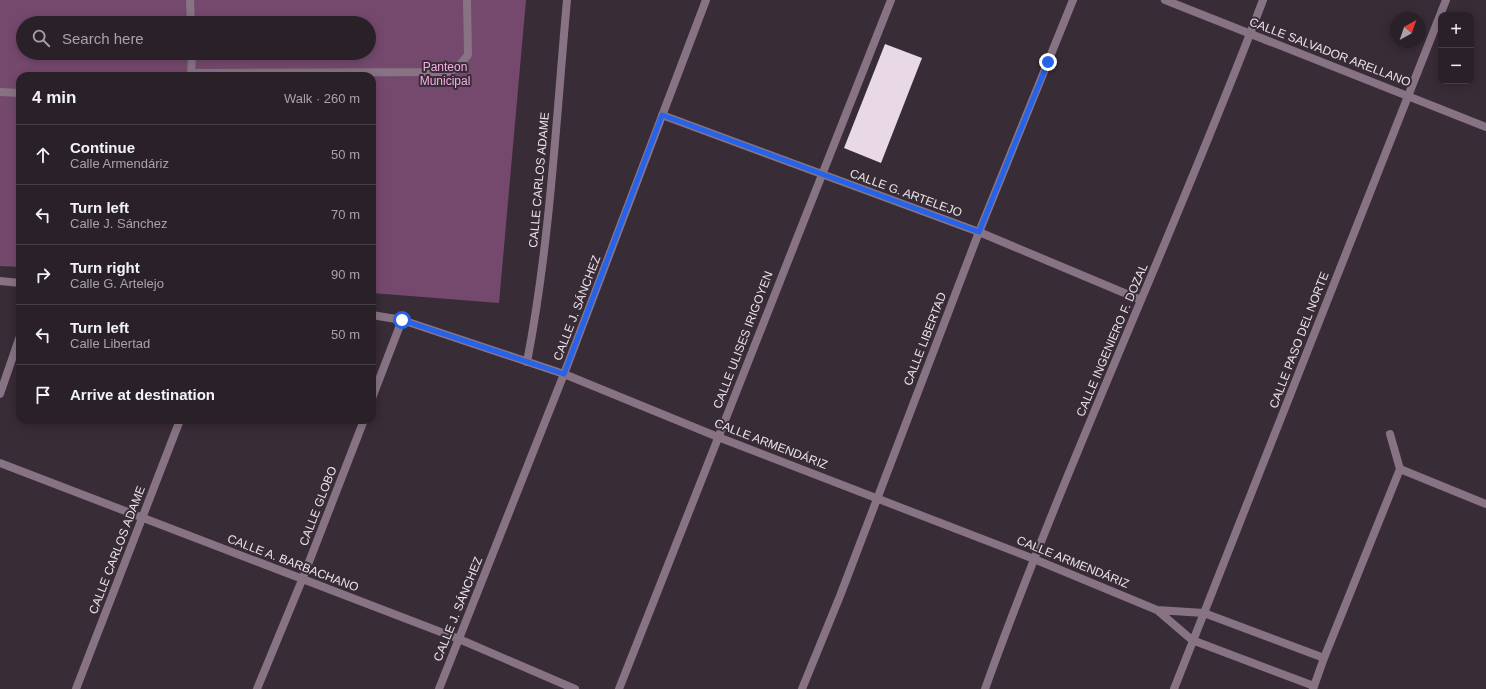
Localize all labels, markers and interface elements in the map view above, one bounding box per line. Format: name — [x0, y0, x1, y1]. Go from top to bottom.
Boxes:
north arrow — [1390, 12, 1426, 48]
map controls — [1438, 12, 1474, 84]
button: + — [1438, 12, 1474, 48]
street label: CALLE SALVADOR ARELLANO — [1247, 15, 1413, 89]
search box — [16, 16, 376, 60]
icon: search — [30, 27, 52, 49]
text: Search here — [62, 30, 144, 47]
button: − — [1438, 48, 1474, 84]
route end — [1039, 53, 1057, 71]
park label: Panteon Municipal — [420, 60, 470, 88]
text: 4 min — [32, 88, 76, 107]
text: Walk · 260 m — [284, 91, 360, 106]
street label: CALLE CARLOS ADAME — [526, 112, 552, 248]
text: Continue — [70, 139, 135, 156]
icon: ahead — [32, 144, 54, 166]
text: 50 m — [331, 147, 360, 162]
text: Calle Armendáriz — [70, 156, 169, 171]
street label: CALLE G. ARTELEJO — [848, 166, 964, 220]
text: Turn left — [70, 199, 129, 216]
icon: left — [32, 204, 54, 226]
text: 70 m — [331, 207, 360, 222]
text: Calle J. Sánchez — [70, 216, 168, 231]
street label: CALLE J. SÁNCHEZ — [550, 253, 603, 362]
text: Turn right — [70, 259, 140, 276]
street label: CALLE INGENIERO F. DOZAL — [1073, 261, 1151, 419]
icon: right — [32, 264, 54, 286]
text: 90 m — [331, 267, 360, 282]
street label: CALLE ULISES IRIGOYEN — [710, 269, 776, 411]
street label: CALLE PASO DEL NORTE — [1266, 270, 1332, 410]
text: Calle G. Artelejo — [70, 276, 164, 291]
street label: CALLE LIBERTAD — [901, 290, 949, 388]
route start — [393, 311, 411, 329]
text: Turn left — [70, 319, 129, 336]
icon: left — [32, 324, 54, 346]
text: 50 m — [331, 327, 360, 342]
text: Calle Libertad — [70, 336, 150, 351]
icon: arrive — [32, 384, 54, 406]
text: Arrive at destination — [70, 386, 215, 403]
street label: CALLE ARMENDÁRIZ — [712, 415, 830, 472]
street label: CALLE GLOBO — [296, 464, 340, 548]
street label: CALLE CARLOS ADAME — [86, 484, 148, 616]
street label: CALLE A. BARBACHANO — [225, 531, 361, 595]
street label: CALLE ARMENDÁRIZ — [1015, 532, 1132, 591]
street label: CALLE J. SÁNCHEZ — [430, 554, 485, 663]

